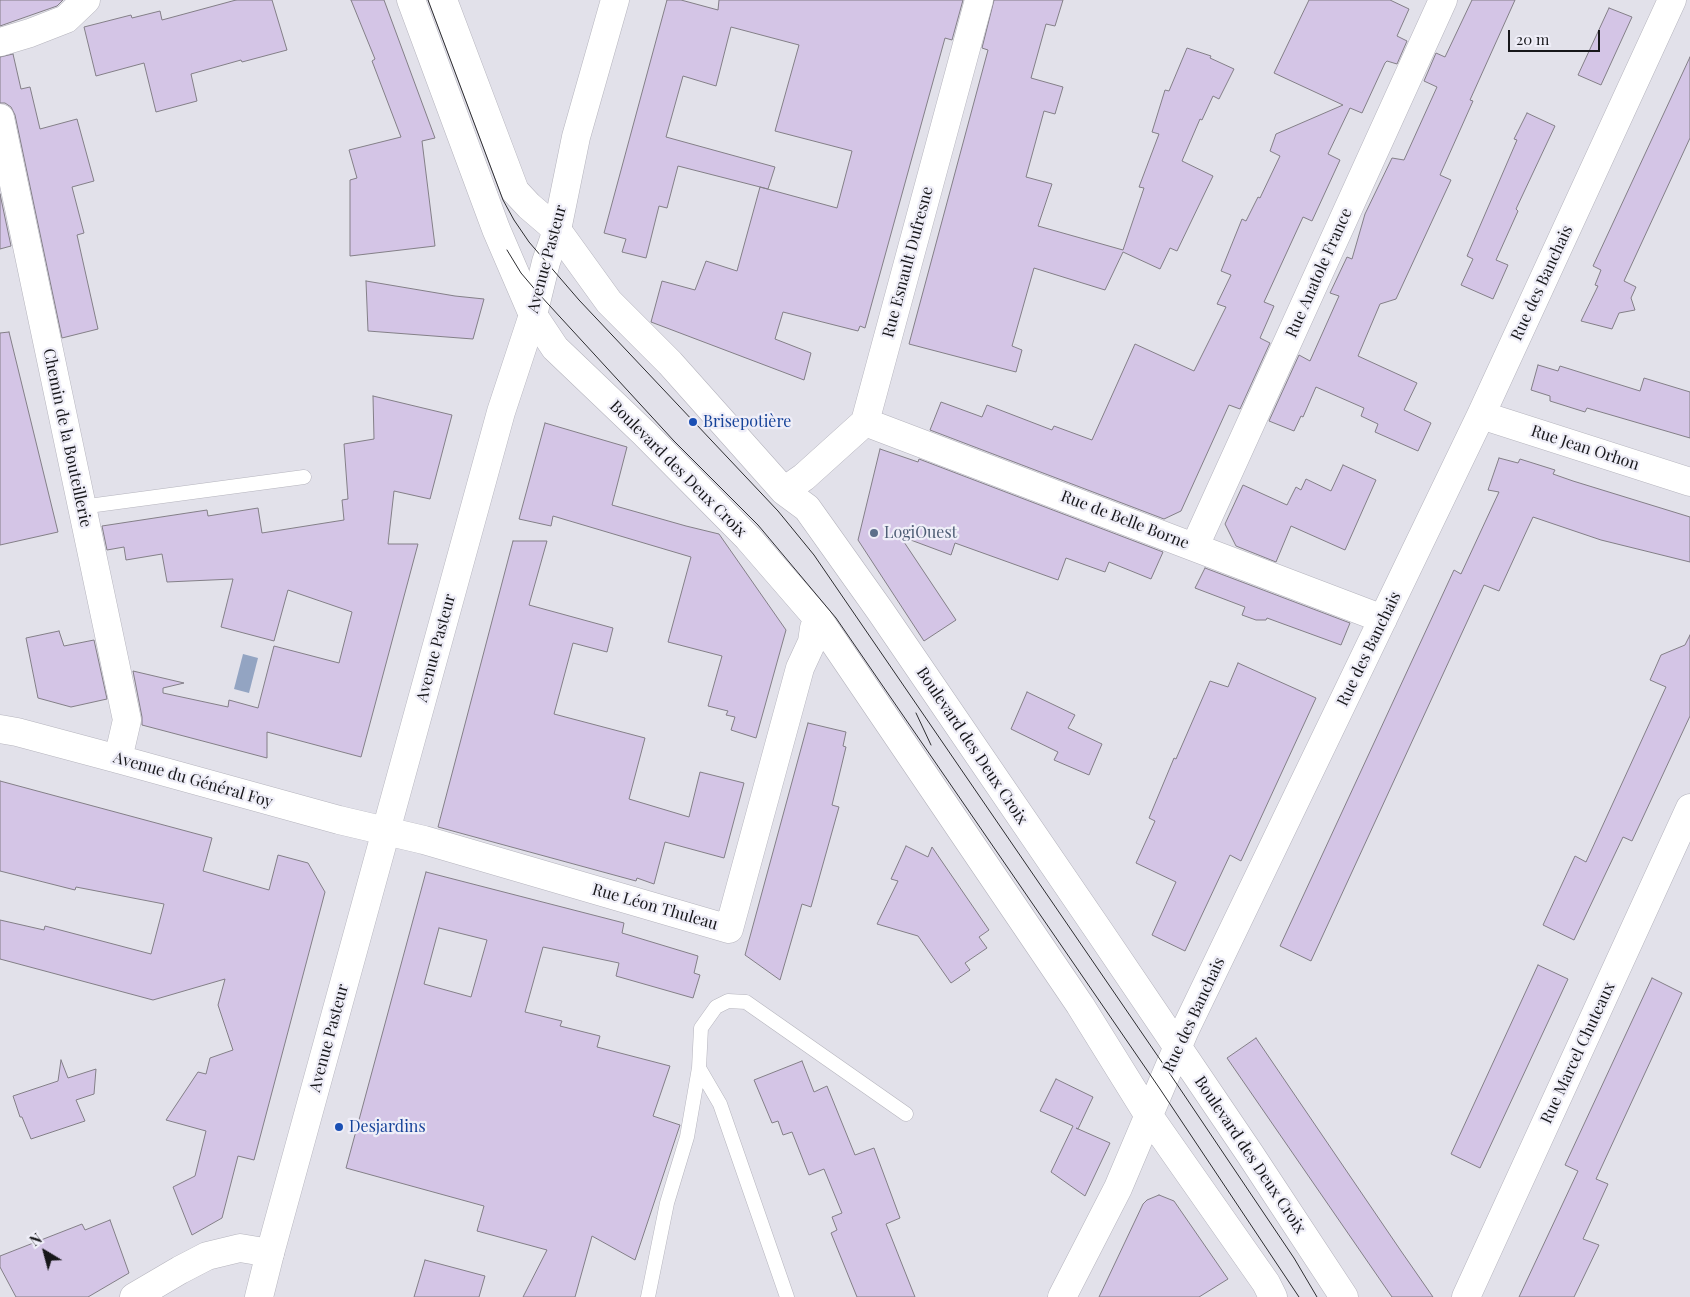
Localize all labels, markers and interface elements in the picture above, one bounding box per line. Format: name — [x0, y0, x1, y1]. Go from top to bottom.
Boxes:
scale bar — [1510, 20, 1602, 52]
text: 20 m — [1516, 29, 1549, 49]
street label: Rue Esnault Dufresne — [879, 184, 937, 340]
street label: Avenue Pasteur — [523, 203, 571, 315]
street label: Rue Anatole France — [1282, 205, 1356, 341]
street label: Rue des Banchais — [1507, 222, 1577, 344]
street label: Chemin de la Bouteillerie — [39, 347, 95, 529]
street label: Boulevard des Deux Croix — [606, 397, 750, 541]
place label: Brisepotière — [703, 412, 791, 432]
marker: Brisepotière — [687, 416, 699, 428]
street label: Rue Jean Orhon — [1528, 421, 1642, 475]
street label: Rue de Belle Borne — [1058, 487, 1192, 553]
place label: LogiOuest — [884, 523, 957, 543]
marker: LogiOuest — [868, 527, 880, 539]
street label: Rue des Banchais — [1333, 589, 1405, 709]
street label: Avenue Pasteur — [412, 592, 460, 704]
street label: Boulevard des Deux Croix — [912, 664, 1032, 828]
street label: Avenue du Général Foy — [111, 748, 275, 812]
street label: Rue Léon Thuleau — [590, 880, 720, 934]
street label: Rue des Banchais — [1159, 954, 1229, 1076]
street label: Rue Marcel Chuteaux — [1537, 979, 1619, 1127]
street label: Avenue Pasteur — [305, 982, 353, 1094]
street label: Boulevard des Deux Croix — [1190, 1073, 1310, 1237]
place label: Desjardins — [349, 1117, 426, 1137]
marker: Desjardins — [333, 1121, 345, 1133]
north arrow — [20, 1227, 70, 1277]
text: N — [26, 1229, 45, 1250]

